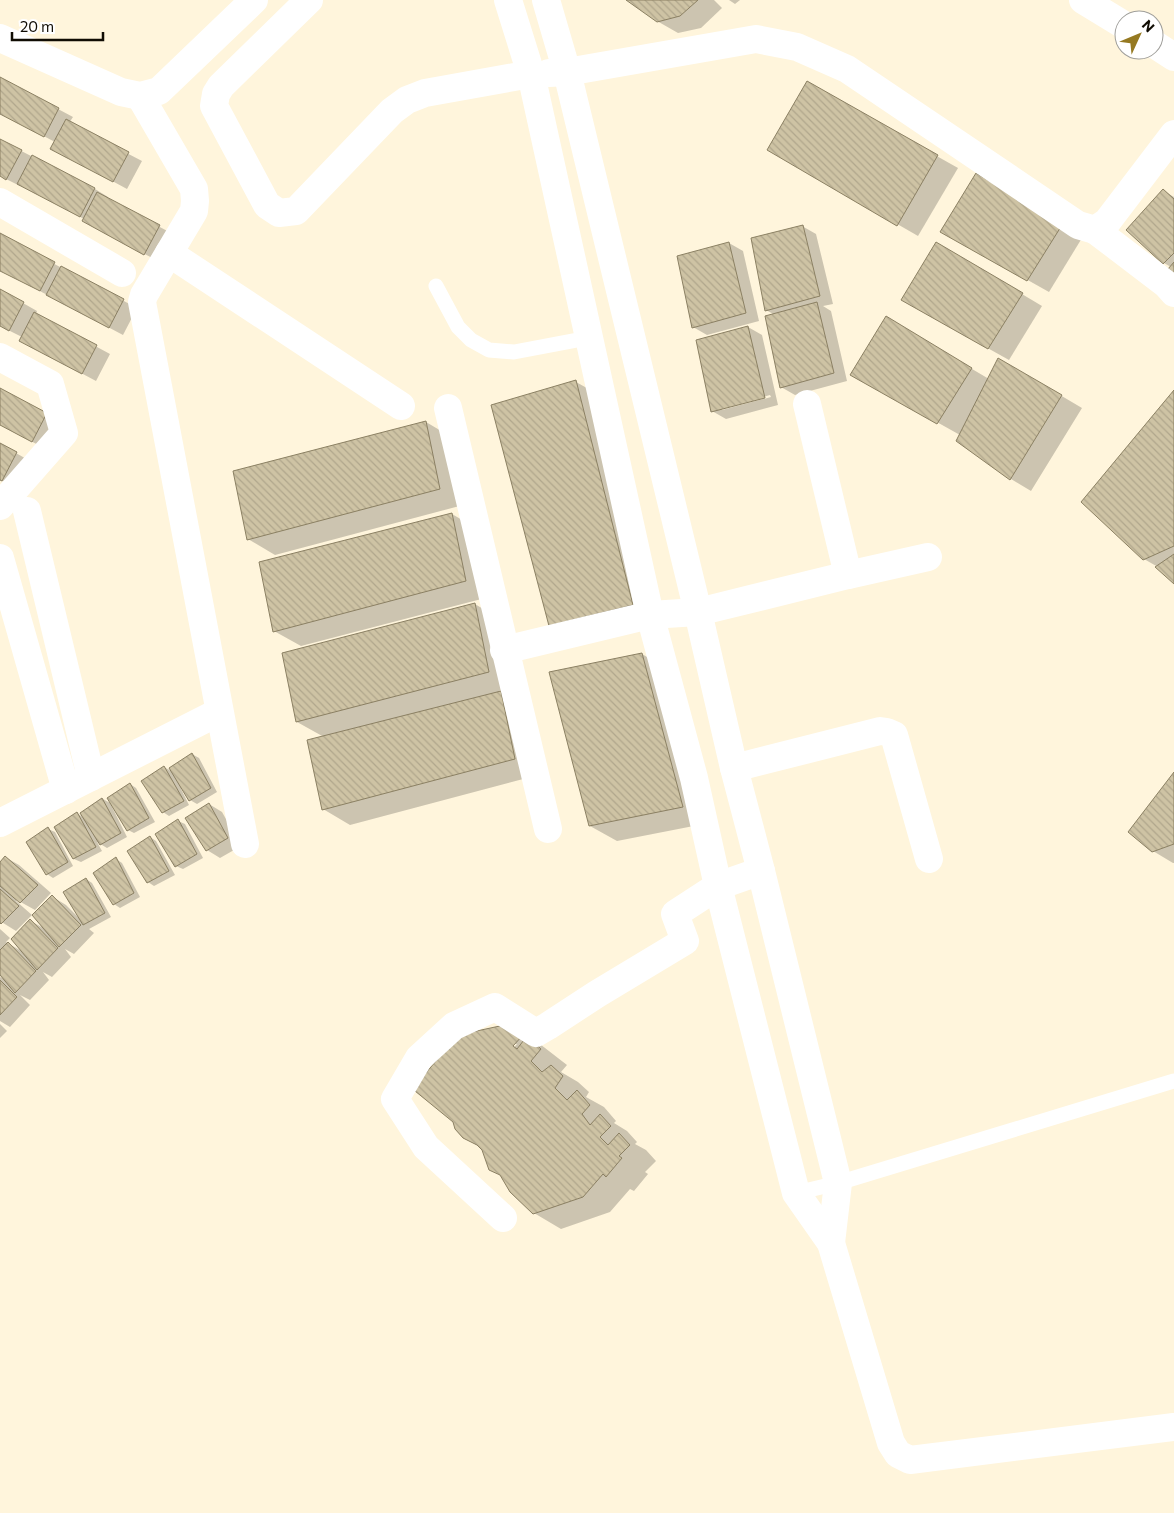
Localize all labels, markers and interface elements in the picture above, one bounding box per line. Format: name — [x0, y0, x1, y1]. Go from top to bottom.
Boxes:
scale bar — [12, 10, 104, 42]
north arrow — [1114, 10, 1164, 60]
text: N — [1139, 16, 1158, 35]
text: 20 m — [20, 17, 54, 35]

